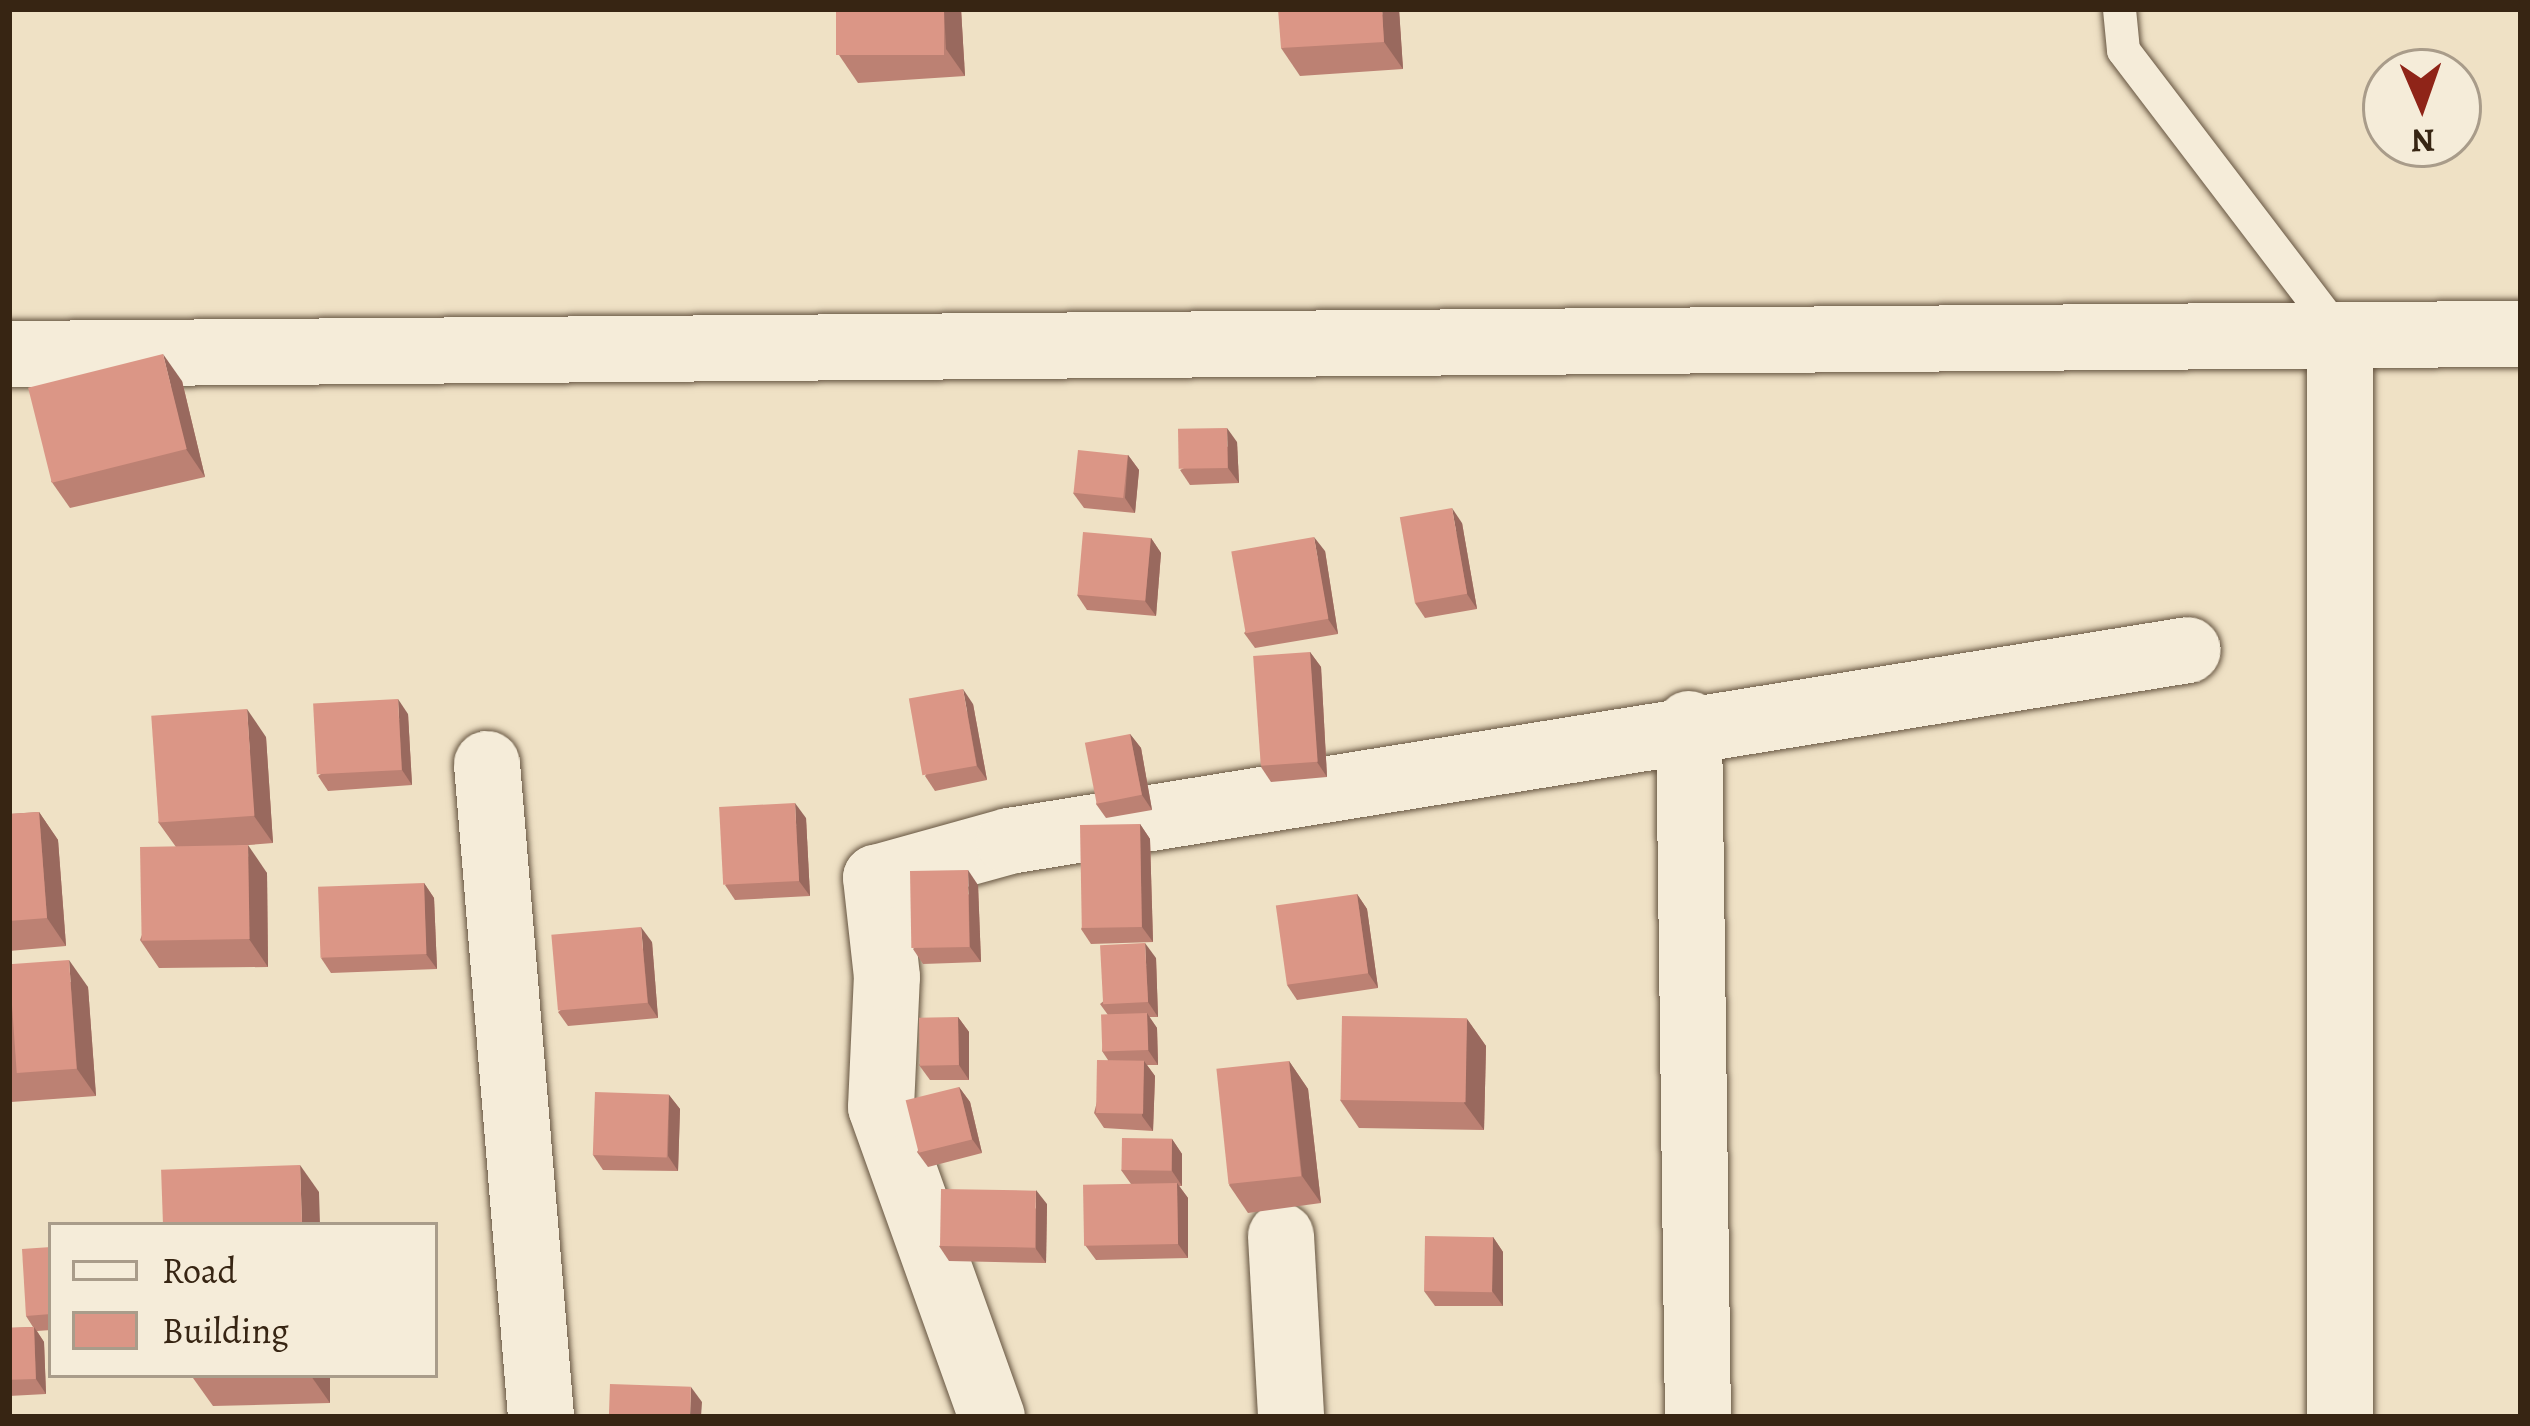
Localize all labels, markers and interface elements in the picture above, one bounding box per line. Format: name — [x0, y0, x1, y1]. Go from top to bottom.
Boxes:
north arrow — [2362, 48, 2482, 168]
text: N — [2410, 119, 2436, 164]
legend — [48, 1222, 438, 1378]
text: Road — [162, 1246, 237, 1295]
text: Building — [162, 1306, 289, 1355]

